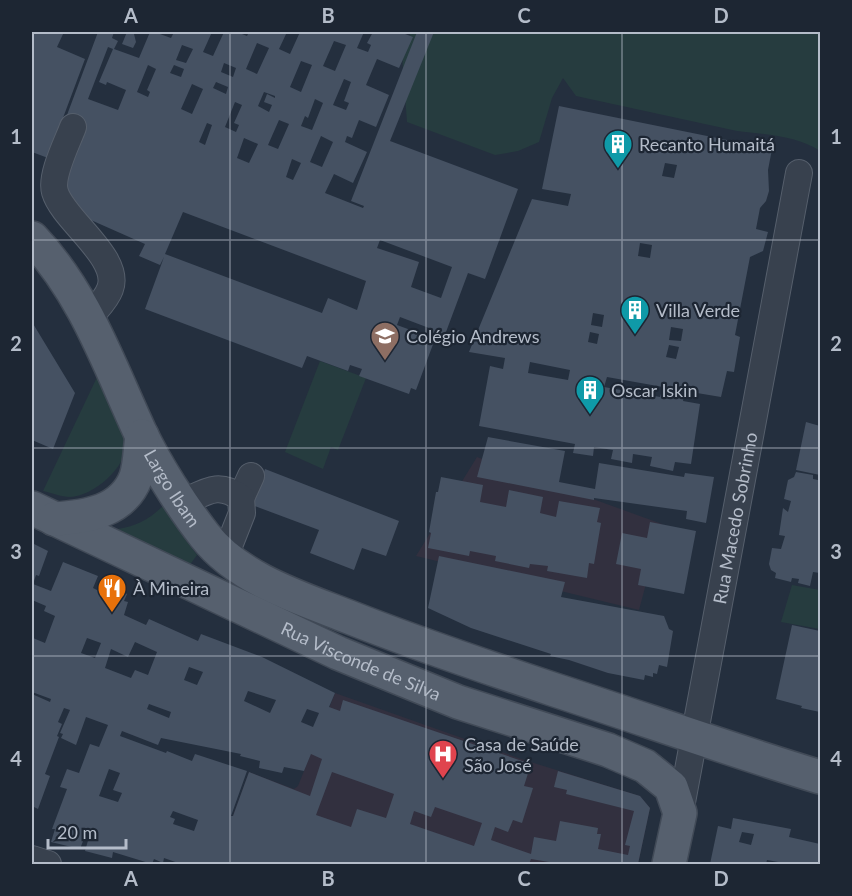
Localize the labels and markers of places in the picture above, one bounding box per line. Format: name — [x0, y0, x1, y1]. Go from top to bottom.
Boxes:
building icon: Recanto Humaitá — [602, 128, 634, 170]
place label: Recanto Humaitá — [639, 133, 775, 155]
building icon: Villa Verde — [619, 294, 651, 336]
place label: Villa Verde — [656, 299, 740, 321]
school or university icon: Colégio Andrews — [369, 320, 401, 362]
place label: Colégio Andrews — [406, 325, 540, 347]
building icon: Oscar Iskin — [574, 374, 606, 416]
place label: Oscar Iskin — [611, 379, 697, 401]
restaurant icon: À Mineira — [96, 572, 128, 614]
place label: À Mineira — [133, 577, 209, 599]
place label: Casa de Saúde São José — [464, 733, 579, 776]
hospital icon: Casa de Saúde São José — [427, 738, 459, 780]

